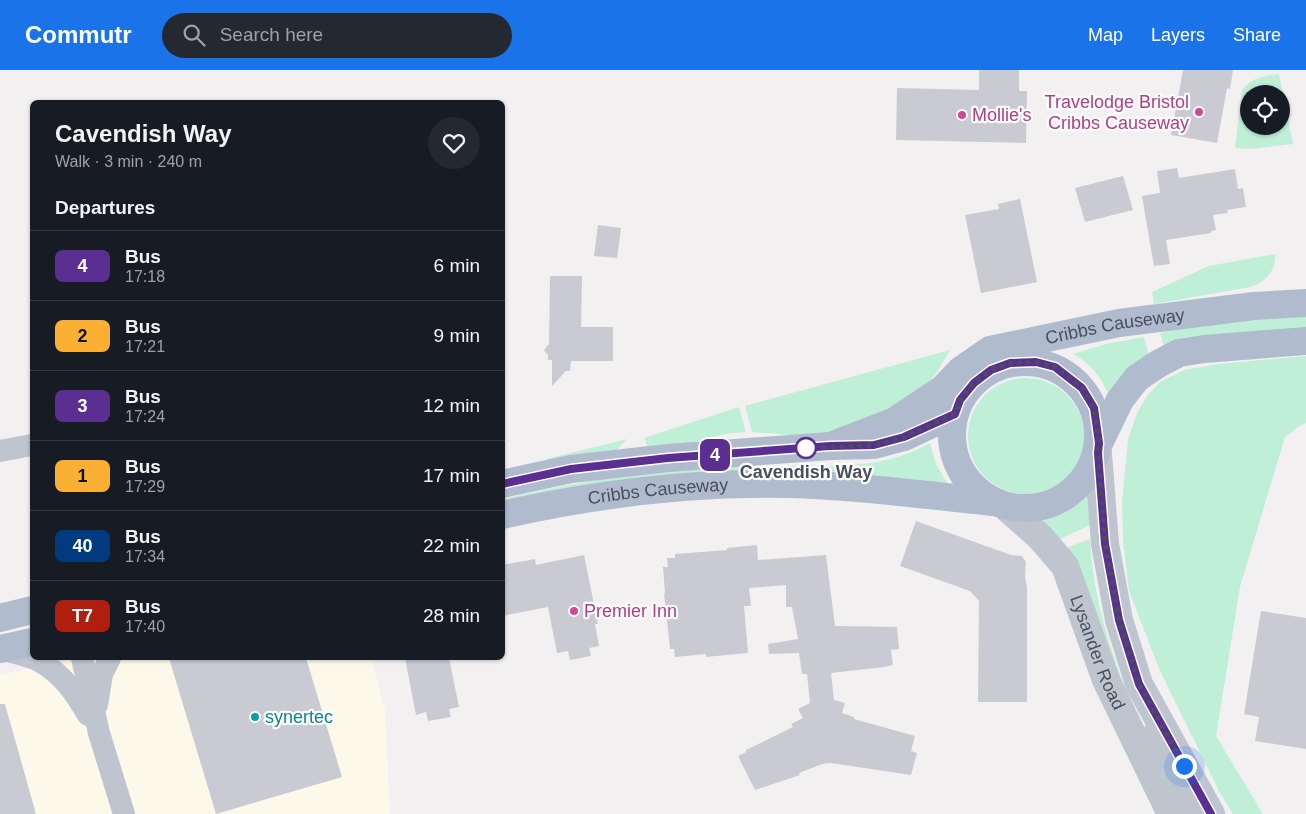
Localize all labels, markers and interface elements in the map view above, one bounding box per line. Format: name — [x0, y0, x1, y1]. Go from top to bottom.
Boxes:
search box — [162, 13, 512, 58]
text: Commutr — [25, 21, 132, 48]
icon: search — [180, 21, 208, 49]
text: Search here — [220, 24, 323, 45]
text: Map — [1088, 25, 1123, 45]
text: Layers — [1151, 25, 1205, 45]
text: Share — [1233, 25, 1281, 45]
map controls — [1240, 85, 1290, 135]
button: locate — [1240, 85, 1290, 135]
place label: Travelodge Bristol Cribbs Causeway — [1045, 92, 1189, 133]
place label: Mollie's — [972, 105, 1031, 125]
marker: Travelodge Bristol Cribbs Causeway — [1193, 106, 1205, 118]
marker: Mollie's — [956, 109, 968, 121]
button: heart — [428, 117, 480, 169]
text: Cavendish Way — [55, 120, 232, 147]
text: Walk · 3 min · 240 m — [55, 153, 202, 170]
text: Departures — [55, 197, 155, 218]
text: Bus — [125, 246, 161, 267]
text: 6 min — [434, 255, 480, 276]
text: 4 — [77, 256, 88, 276]
text: 17:18 — [125, 268, 165, 285]
street label: Cribbs Causeway — [1043, 305, 1186, 348]
text: Bus — [125, 316, 161, 337]
text: 9 min — [434, 325, 480, 346]
text: 2 — [77, 326, 88, 346]
text: 17:21 — [125, 338, 165, 355]
text: Bus — [125, 386, 161, 407]
text: 12 min — [423, 395, 480, 416]
text: 3 — [77, 396, 88, 416]
text: 17:24 — [125, 408, 165, 425]
marker: Cavendish Way — [795, 437, 817, 459]
line badge: 4 — [699, 439, 731, 471]
text: 4 — [710, 445, 720, 465]
text: Bus — [125, 456, 161, 477]
place label: Cavendish Way — [740, 462, 872, 482]
text: 17 min — [423, 465, 480, 486]
text: 1 — [77, 466, 88, 486]
street label: Cribbs Causeway — [586, 475, 729, 508]
text: 17:29 — [125, 478, 165, 495]
text: Bus — [125, 526, 161, 547]
text: 22 min — [423, 535, 480, 556]
text: 40 — [72, 536, 93, 556]
text: 17:34 — [125, 548, 165, 565]
street label: Lysander Road — [1066, 592, 1129, 713]
text: Bus — [125, 596, 161, 617]
place label: Premier Inn — [584, 601, 677, 621]
text: 28 min — [423, 605, 480, 626]
marker: Premier Inn — [568, 605, 580, 617]
text: T7 — [72, 606, 93, 626]
text: 17:40 — [125, 618, 165, 635]
place label: synertec — [265, 707, 333, 727]
marker: synertec — [249, 711, 261, 723]
your location — [1172, 754, 1197, 779]

